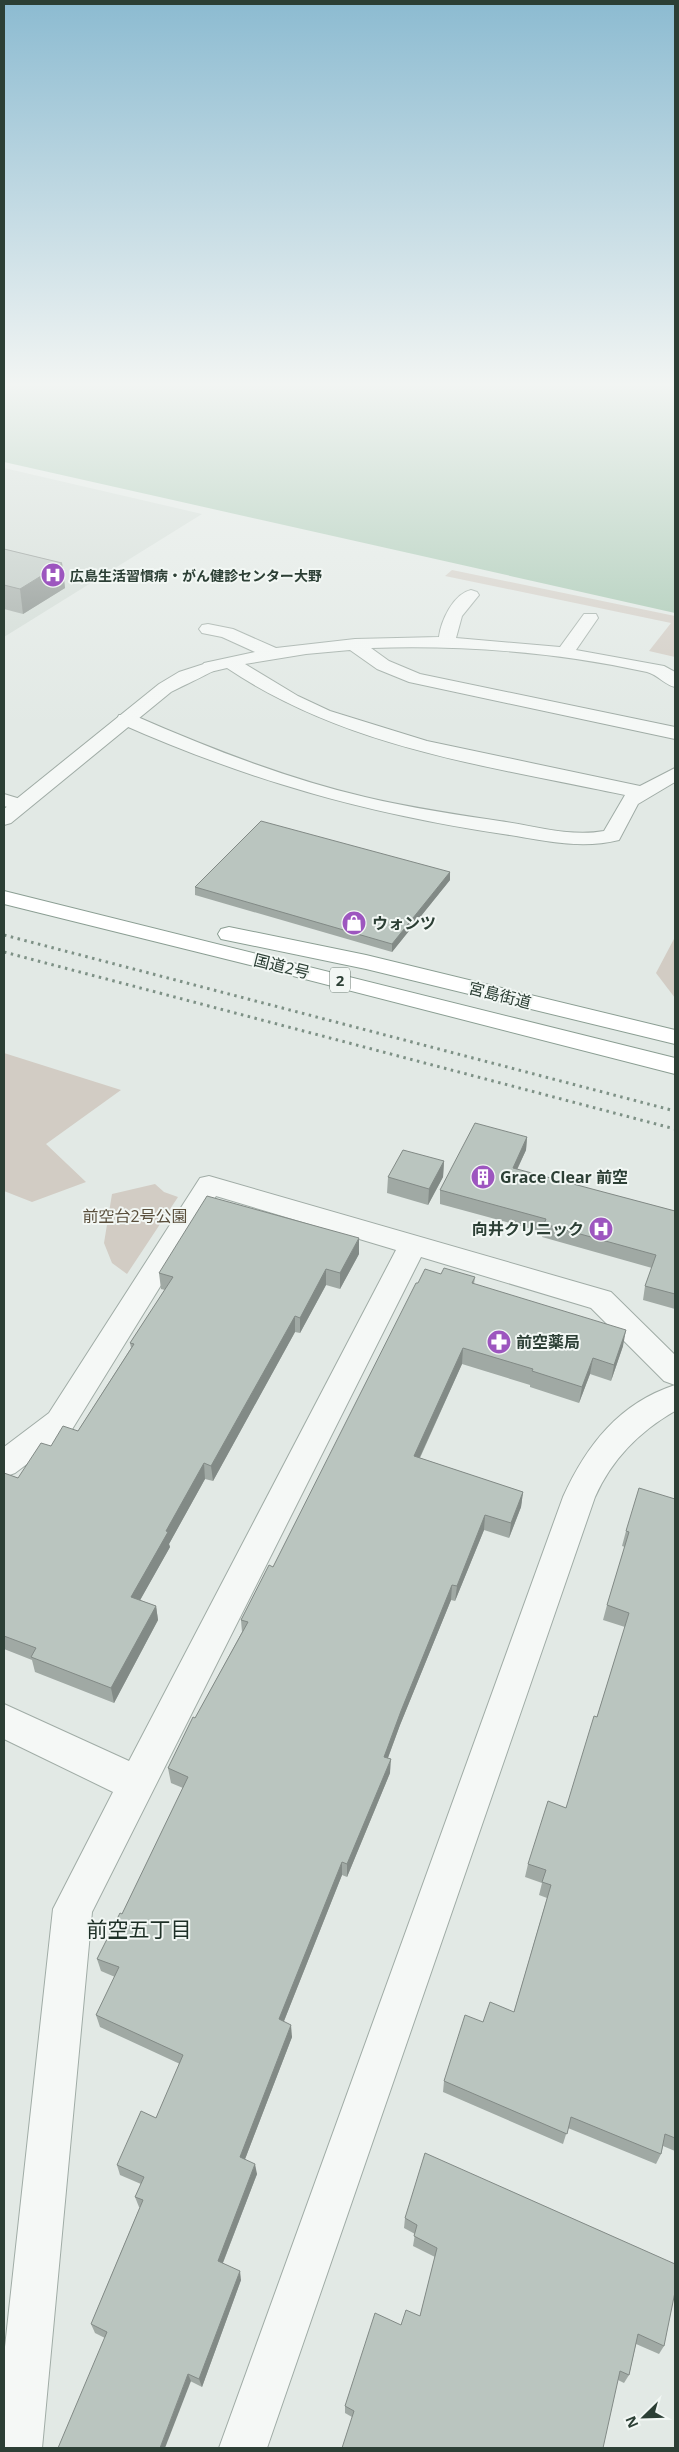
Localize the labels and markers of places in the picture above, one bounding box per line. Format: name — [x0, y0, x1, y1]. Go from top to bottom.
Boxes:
hospital icon: 広島生活習慣病・がん健診センター大野 — [40, 562, 66, 588]
place label: 広島生活習慣病・がん健診センター大野 — [70, 566, 322, 585]
shop icon: ウォンツ — [341, 910, 367, 936]
place label: ウォンツ — [372, 912, 436, 934]
building icon: Grace Clear 前空 — [470, 1164, 496, 1190]
place label: Grace Clear 前空 — [500, 1166, 628, 1188]
hospital icon: 向井クリニック — [588, 1216, 614, 1242]
place label: 向井クリニック — [472, 1218, 584, 1240]
pharmacy icon: 前空薬局 — [486, 1329, 512, 1355]
place label: 前空薬局 — [516, 1331, 580, 1353]

